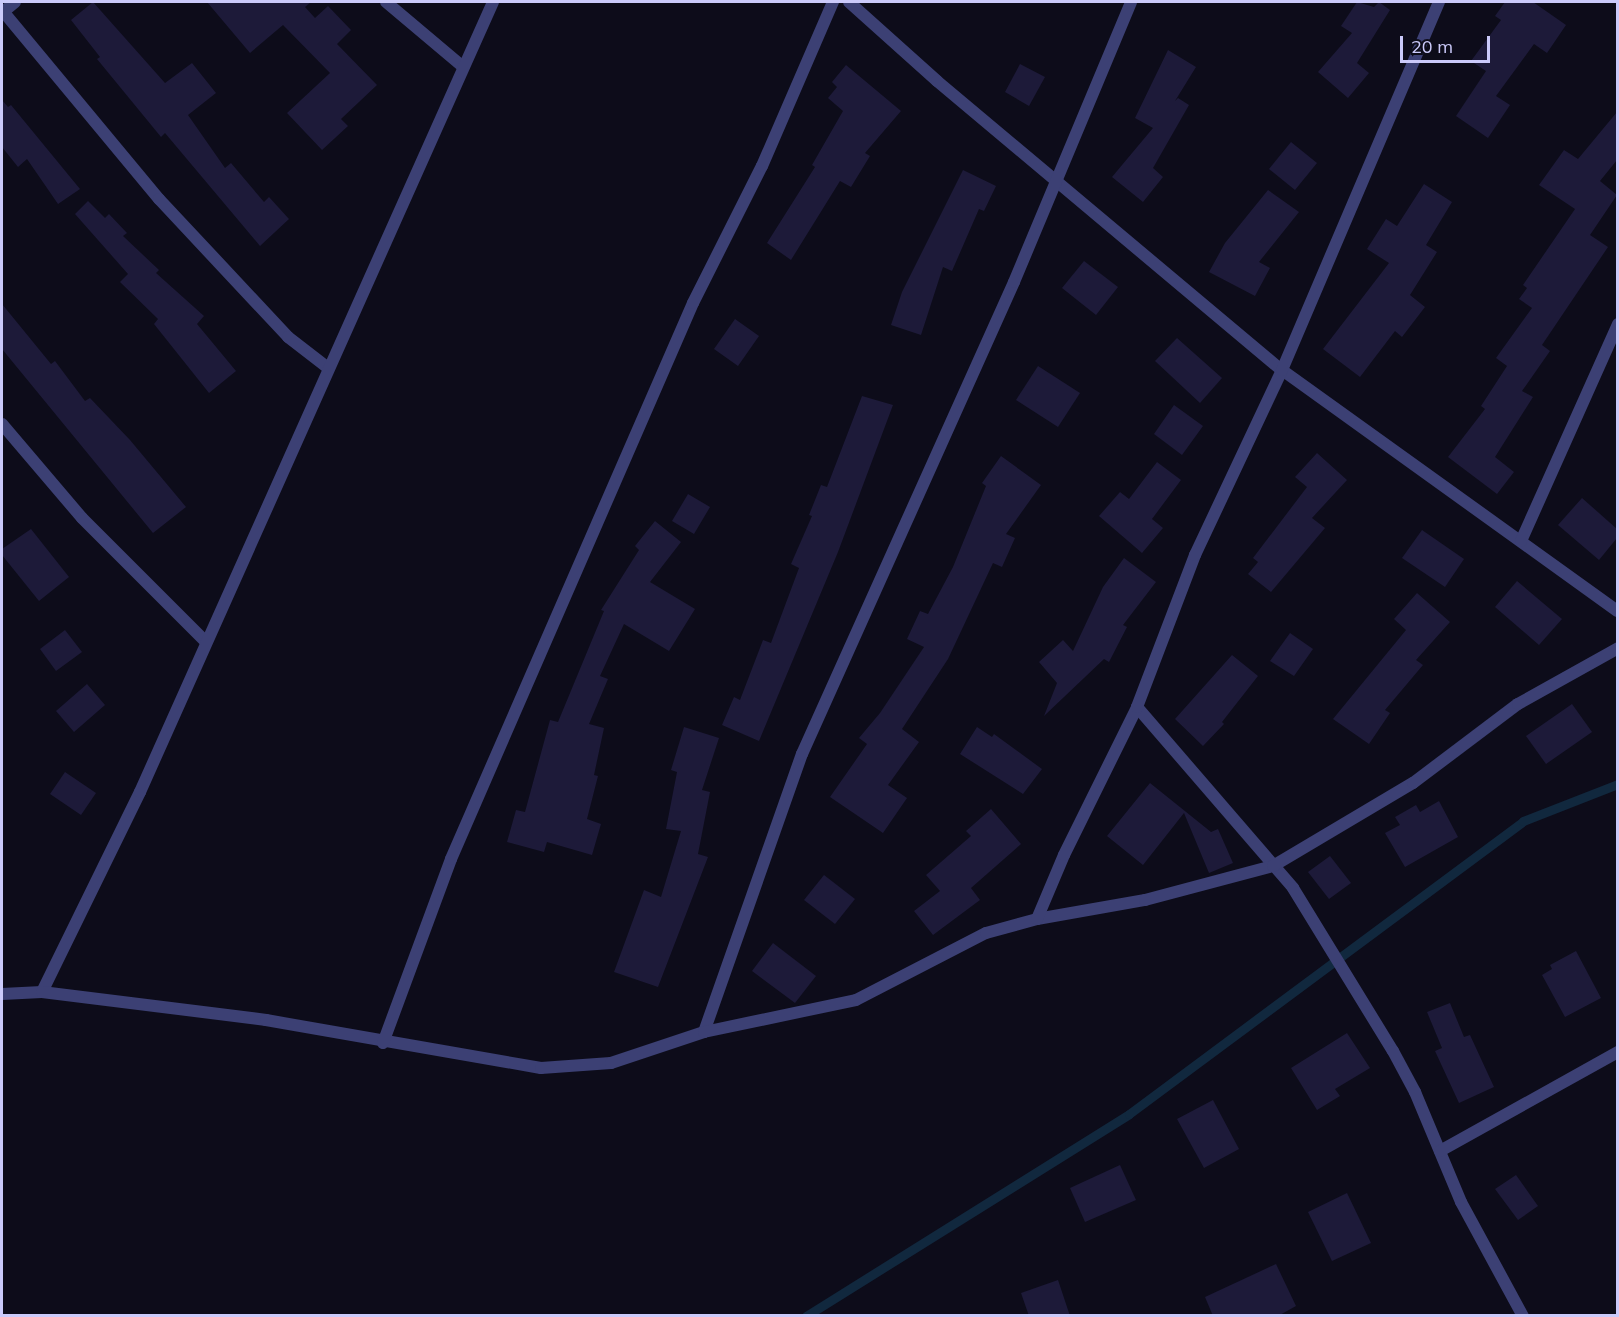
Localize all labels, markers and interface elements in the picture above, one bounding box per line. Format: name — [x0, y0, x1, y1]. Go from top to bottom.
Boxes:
scale bar — [1403, 24, 1493, 62]
text: 20 m — [1411, 35, 1453, 58]

